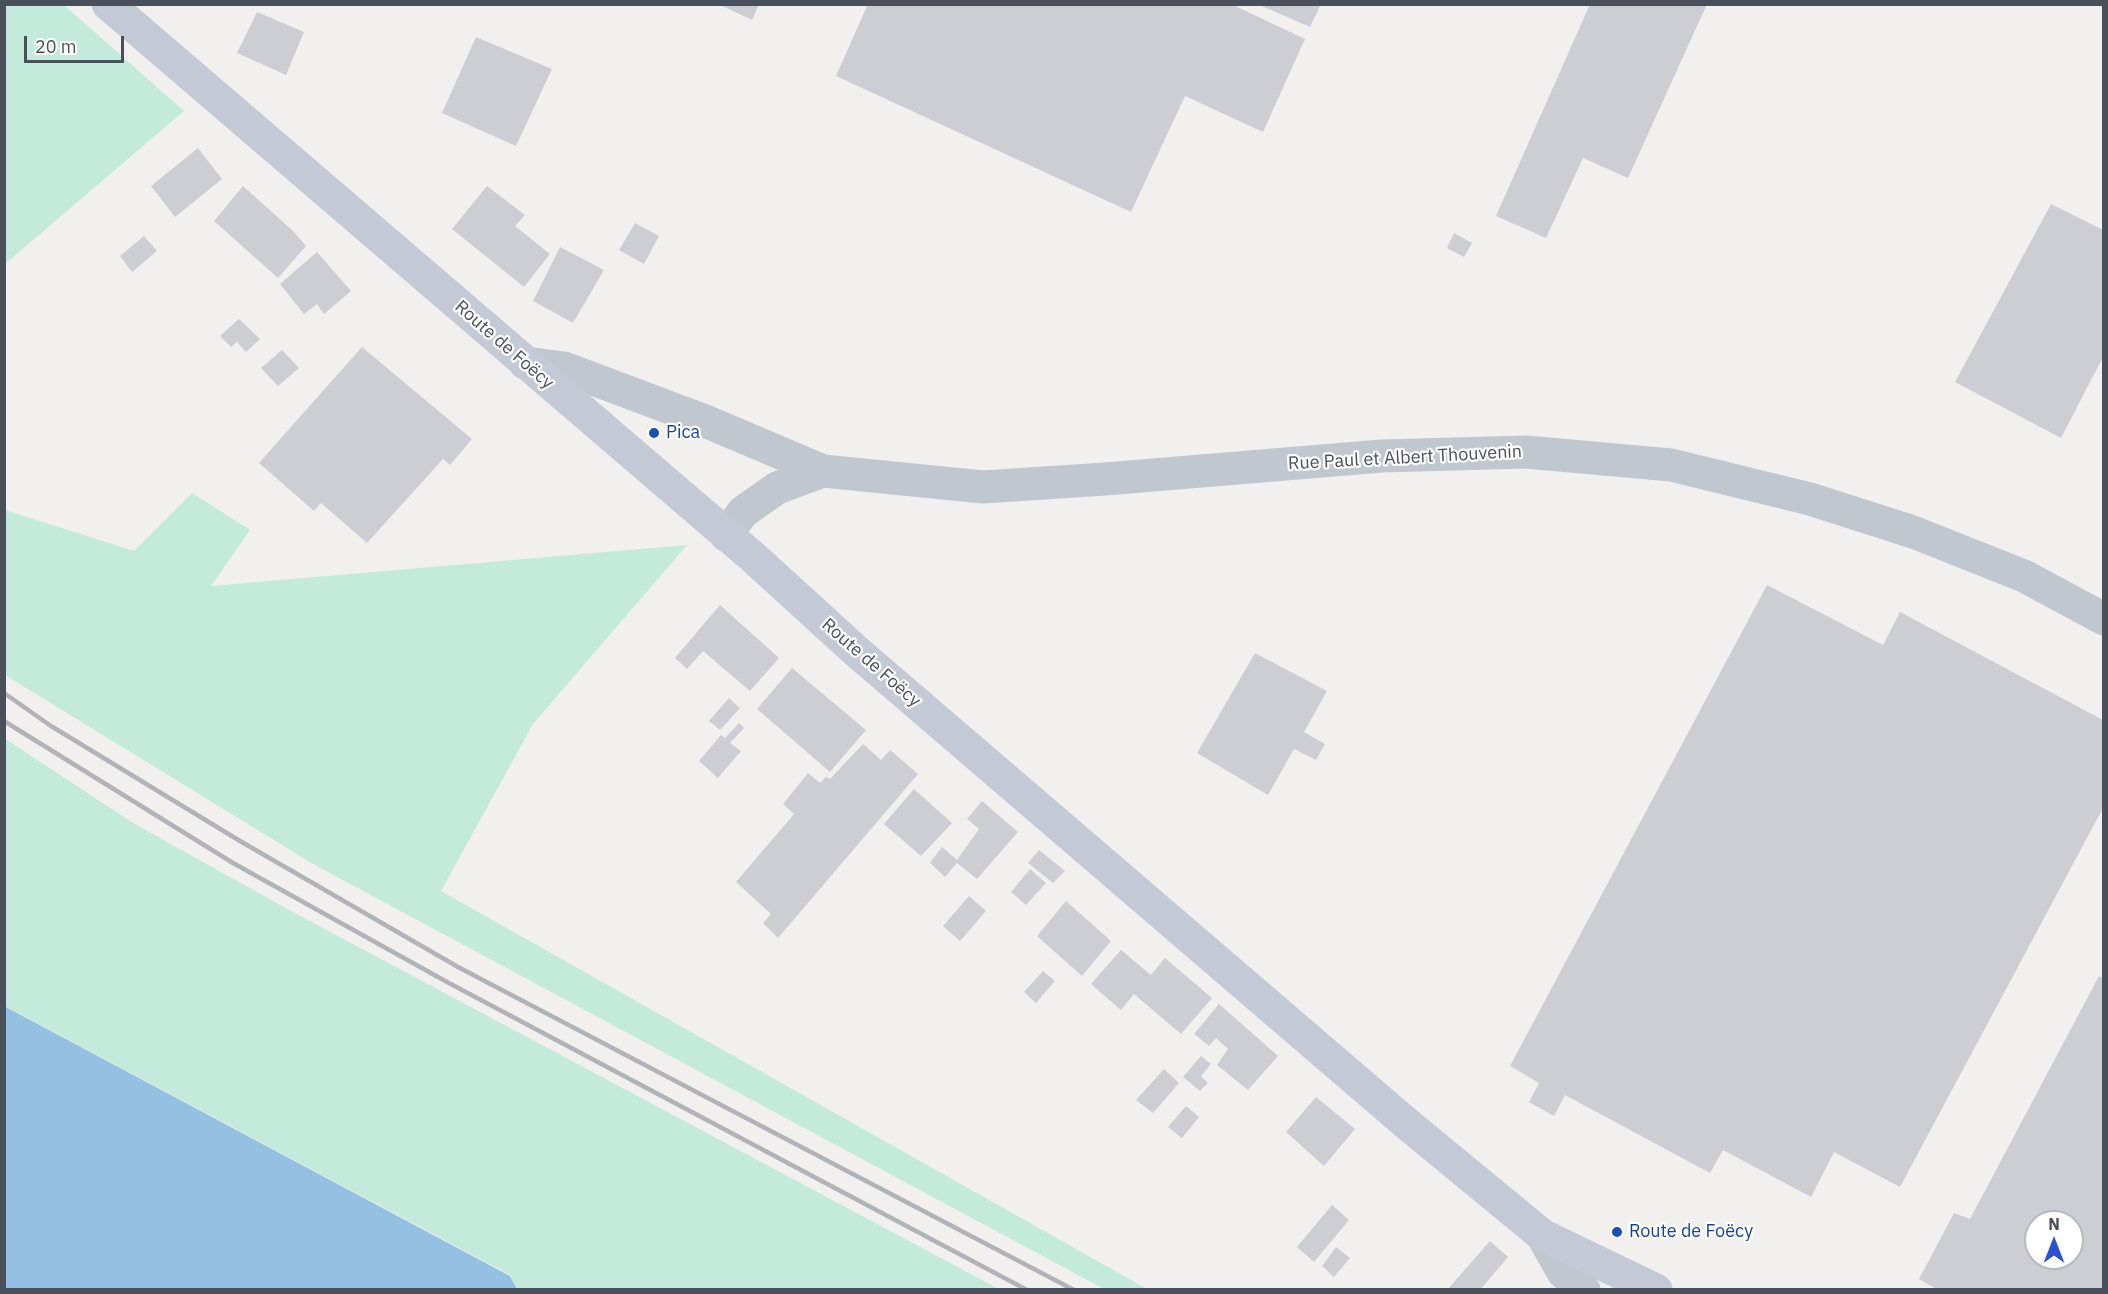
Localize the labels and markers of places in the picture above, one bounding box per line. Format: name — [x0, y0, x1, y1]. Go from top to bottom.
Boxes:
place label: Pica — [666, 422, 700, 444]
marker: Pica — [647, 426, 661, 440]
place label: Route de Foëcy — [1629, 1221, 1753, 1243]
marker: Route de Foëcy — [1610, 1225, 1624, 1239]

